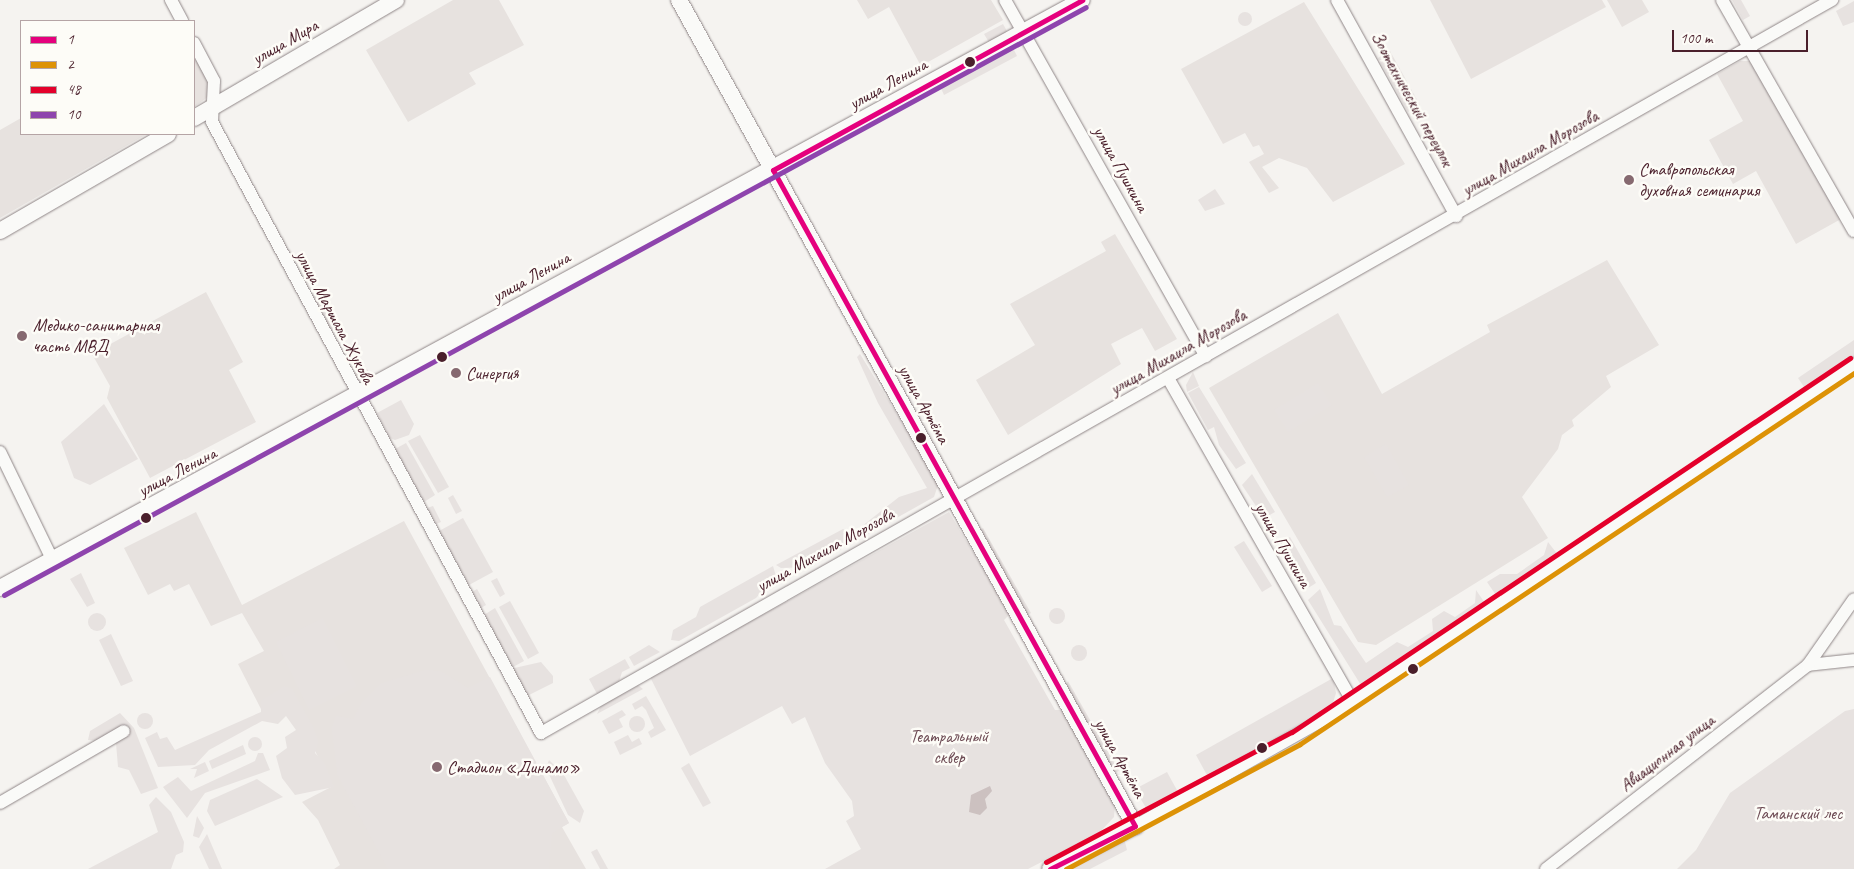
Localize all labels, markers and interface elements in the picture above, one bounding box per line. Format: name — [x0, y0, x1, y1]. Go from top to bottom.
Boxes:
street label: улица Мира — [248, 15, 322, 69]
legend — [20, 20, 195, 135]
scale bar — [1674, 20, 1810, 52]
street label: Зоотехнический переулок — [1366, 28, 1458, 170]
text: 100 m — [1680, 29, 1712, 48]
text: 1 — [67, 30, 74, 49]
street label: улица Ленина — [845, 54, 931, 114]
text: 2 — [67, 55, 74, 74]
unlabelled marker — [965, 57, 975, 67]
text: 48 — [67, 80, 81, 99]
text: 10 — [67, 105, 81, 124]
street label: улица Михаила Морозова — [1458, 105, 1602, 201]
street label: улица Пушкина — [1088, 122, 1154, 216]
place label: Ставропольская духовная семинария — [1639, 159, 1760, 202]
marker: Ставропольская духовная семинария — [1623, 174, 1635, 186]
street label: улица Маршала Жукова — [291, 247, 379, 387]
street label: улица Ленина — [488, 247, 574, 307]
street label: улица Михаила Морозова — [1106, 304, 1250, 400]
place label: Медико-санитарная часть МВД — [33, 315, 159, 358]
marker: Медико-санитарная часть МВД — [15, 329, 29, 343]
unlabelled marker — [437, 352, 447, 362]
street label: улица Артёма — [893, 360, 955, 448]
place label: Синергия — [466, 362, 519, 384]
marker: Синергия — [450, 367, 462, 379]
unlabelled marker — [916, 433, 926, 443]
street label: улица Ленина — [134, 442, 220, 502]
street label: улица Пушкина — [1250, 498, 1316, 592]
street label: улица Михаила Морозова — [752, 503, 898, 597]
unlabelled marker — [141, 513, 151, 523]
unlabelled marker — [1408, 664, 1418, 674]
street label: Авиационная улица — [1615, 709, 1719, 797]
street label: улица Артёма — [1089, 714, 1151, 802]
park label: Театральный сквер — [910, 726, 988, 769]
unlabelled marker — [1257, 743, 1267, 753]
place label: Стадион «Динамо» — [447, 756, 580, 778]
marker: Стадион «Динамо» — [431, 761, 443, 773]
park label: Таманский лес — [1754, 802, 1842, 824]

